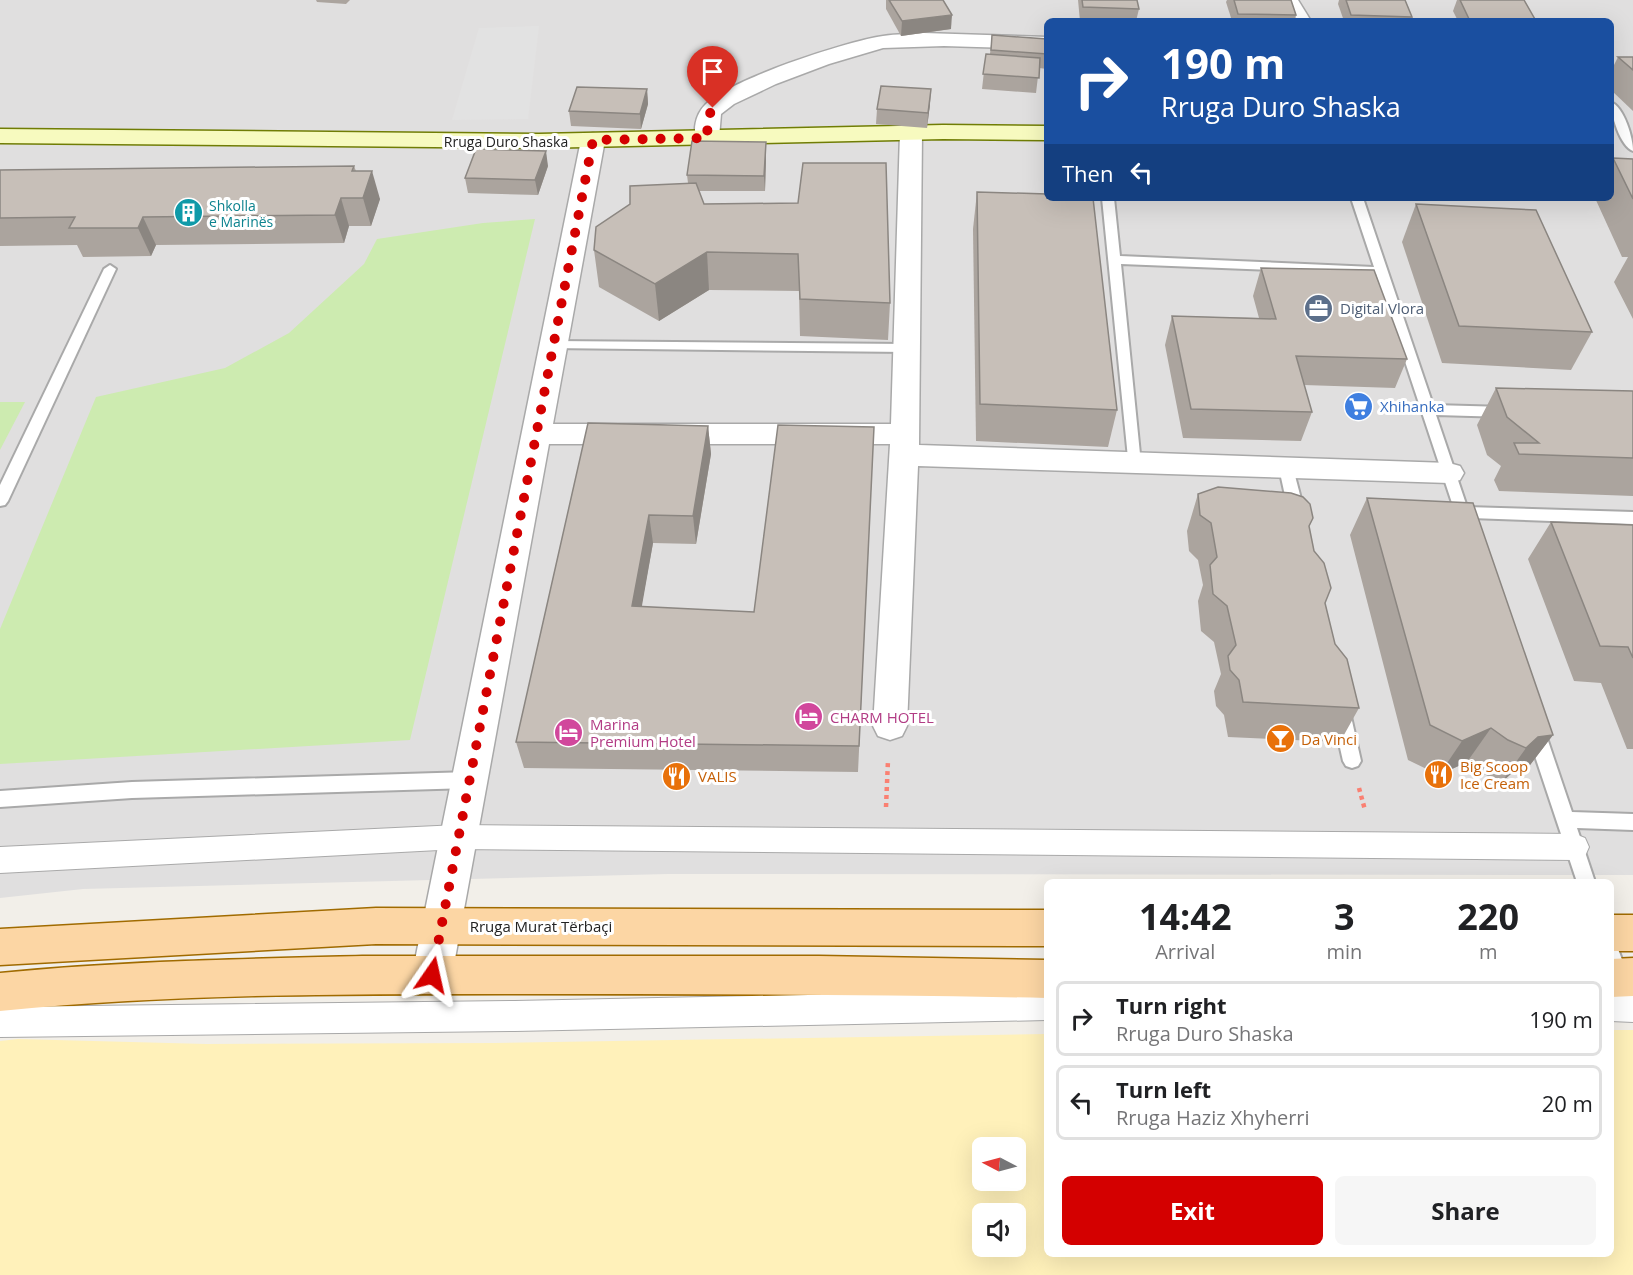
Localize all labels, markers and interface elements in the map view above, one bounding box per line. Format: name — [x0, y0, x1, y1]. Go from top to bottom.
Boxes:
text: 190 m — [1161, 34, 1285, 91]
icon: right — [1062, 42, 1140, 120]
pin — [687, 46, 738, 108]
icon: arrive — [696, 55, 729, 88]
text: Rruga Duro Shaska — [1161, 88, 1401, 125]
street label: Rruga Duro Shaska — [444, 132, 568, 151]
icon: left — [1125, 156, 1158, 189]
text: Then — [1062, 158, 1113, 188]
place label: Shkolla e Marinës — [209, 196, 274, 231]
building icon: Shkolla e Marinës — [172, 197, 204, 229]
office icon: Digital Vlora — [1303, 292, 1335, 324]
place label: Digital Vlora — [1340, 298, 1424, 318]
supermarket icon: Xhihanka — [1343, 390, 1375, 422]
place label: Xhihanka — [1380, 396, 1445, 416]
hotel icon: CHARM HOTEL — [793, 701, 825, 733]
place label: CHARM HOTEL — [830, 707, 934, 727]
place label: Marina Premium Hotel — [590, 714, 696, 751]
hotel icon: Marina Premium Hotel — [553, 717, 585, 749]
bar icon: Da Vinci — [1264, 723, 1296, 755]
place label: Da Vinci — [1301, 729, 1357, 749]
place label: Big Scoop Ice Cream — [1460, 756, 1530, 793]
restaurant icon: Big Scoop Ice Cream — [1423, 759, 1455, 791]
restaurant icon: VALIS — [661, 760, 693, 792]
place label: VALIS — [698, 766, 737, 786]
text: 14:42 — [1139, 892, 1232, 941]
text: 3 — [1334, 892, 1355, 941]
text: 220 — [1457, 892, 1519, 941]
street label: Rruga Murat Tërbaçi — [470, 916, 612, 936]
text: Arrival — [1155, 938, 1215, 965]
text: min — [1326, 938, 1362, 965]
text: m — [1479, 938, 1497, 965]
position arrow — [400, 943, 464, 1007]
text: Turn right — [1116, 990, 1227, 1020]
icon: right — [1065, 1002, 1098, 1035]
text: 190 m — [1529, 1004, 1593, 1034]
text: Rruga Duro Shaska — [1116, 1020, 1294, 1047]
text: Turn left — [1116, 1074, 1211, 1104]
icon: left — [1065, 1086, 1098, 1119]
text: 20 m — [1542, 1088, 1593, 1118]
text: Rruga Haziz Xhyherri — [1116, 1104, 1310, 1131]
north arrow — [972, 1137, 1026, 1191]
map controls — [972, 1137, 1026, 1257]
button: Exit — [1062, 1176, 1323, 1245]
button: Share — [1335, 1176, 1596, 1245]
button: sound — [972, 1203, 1026, 1257]

